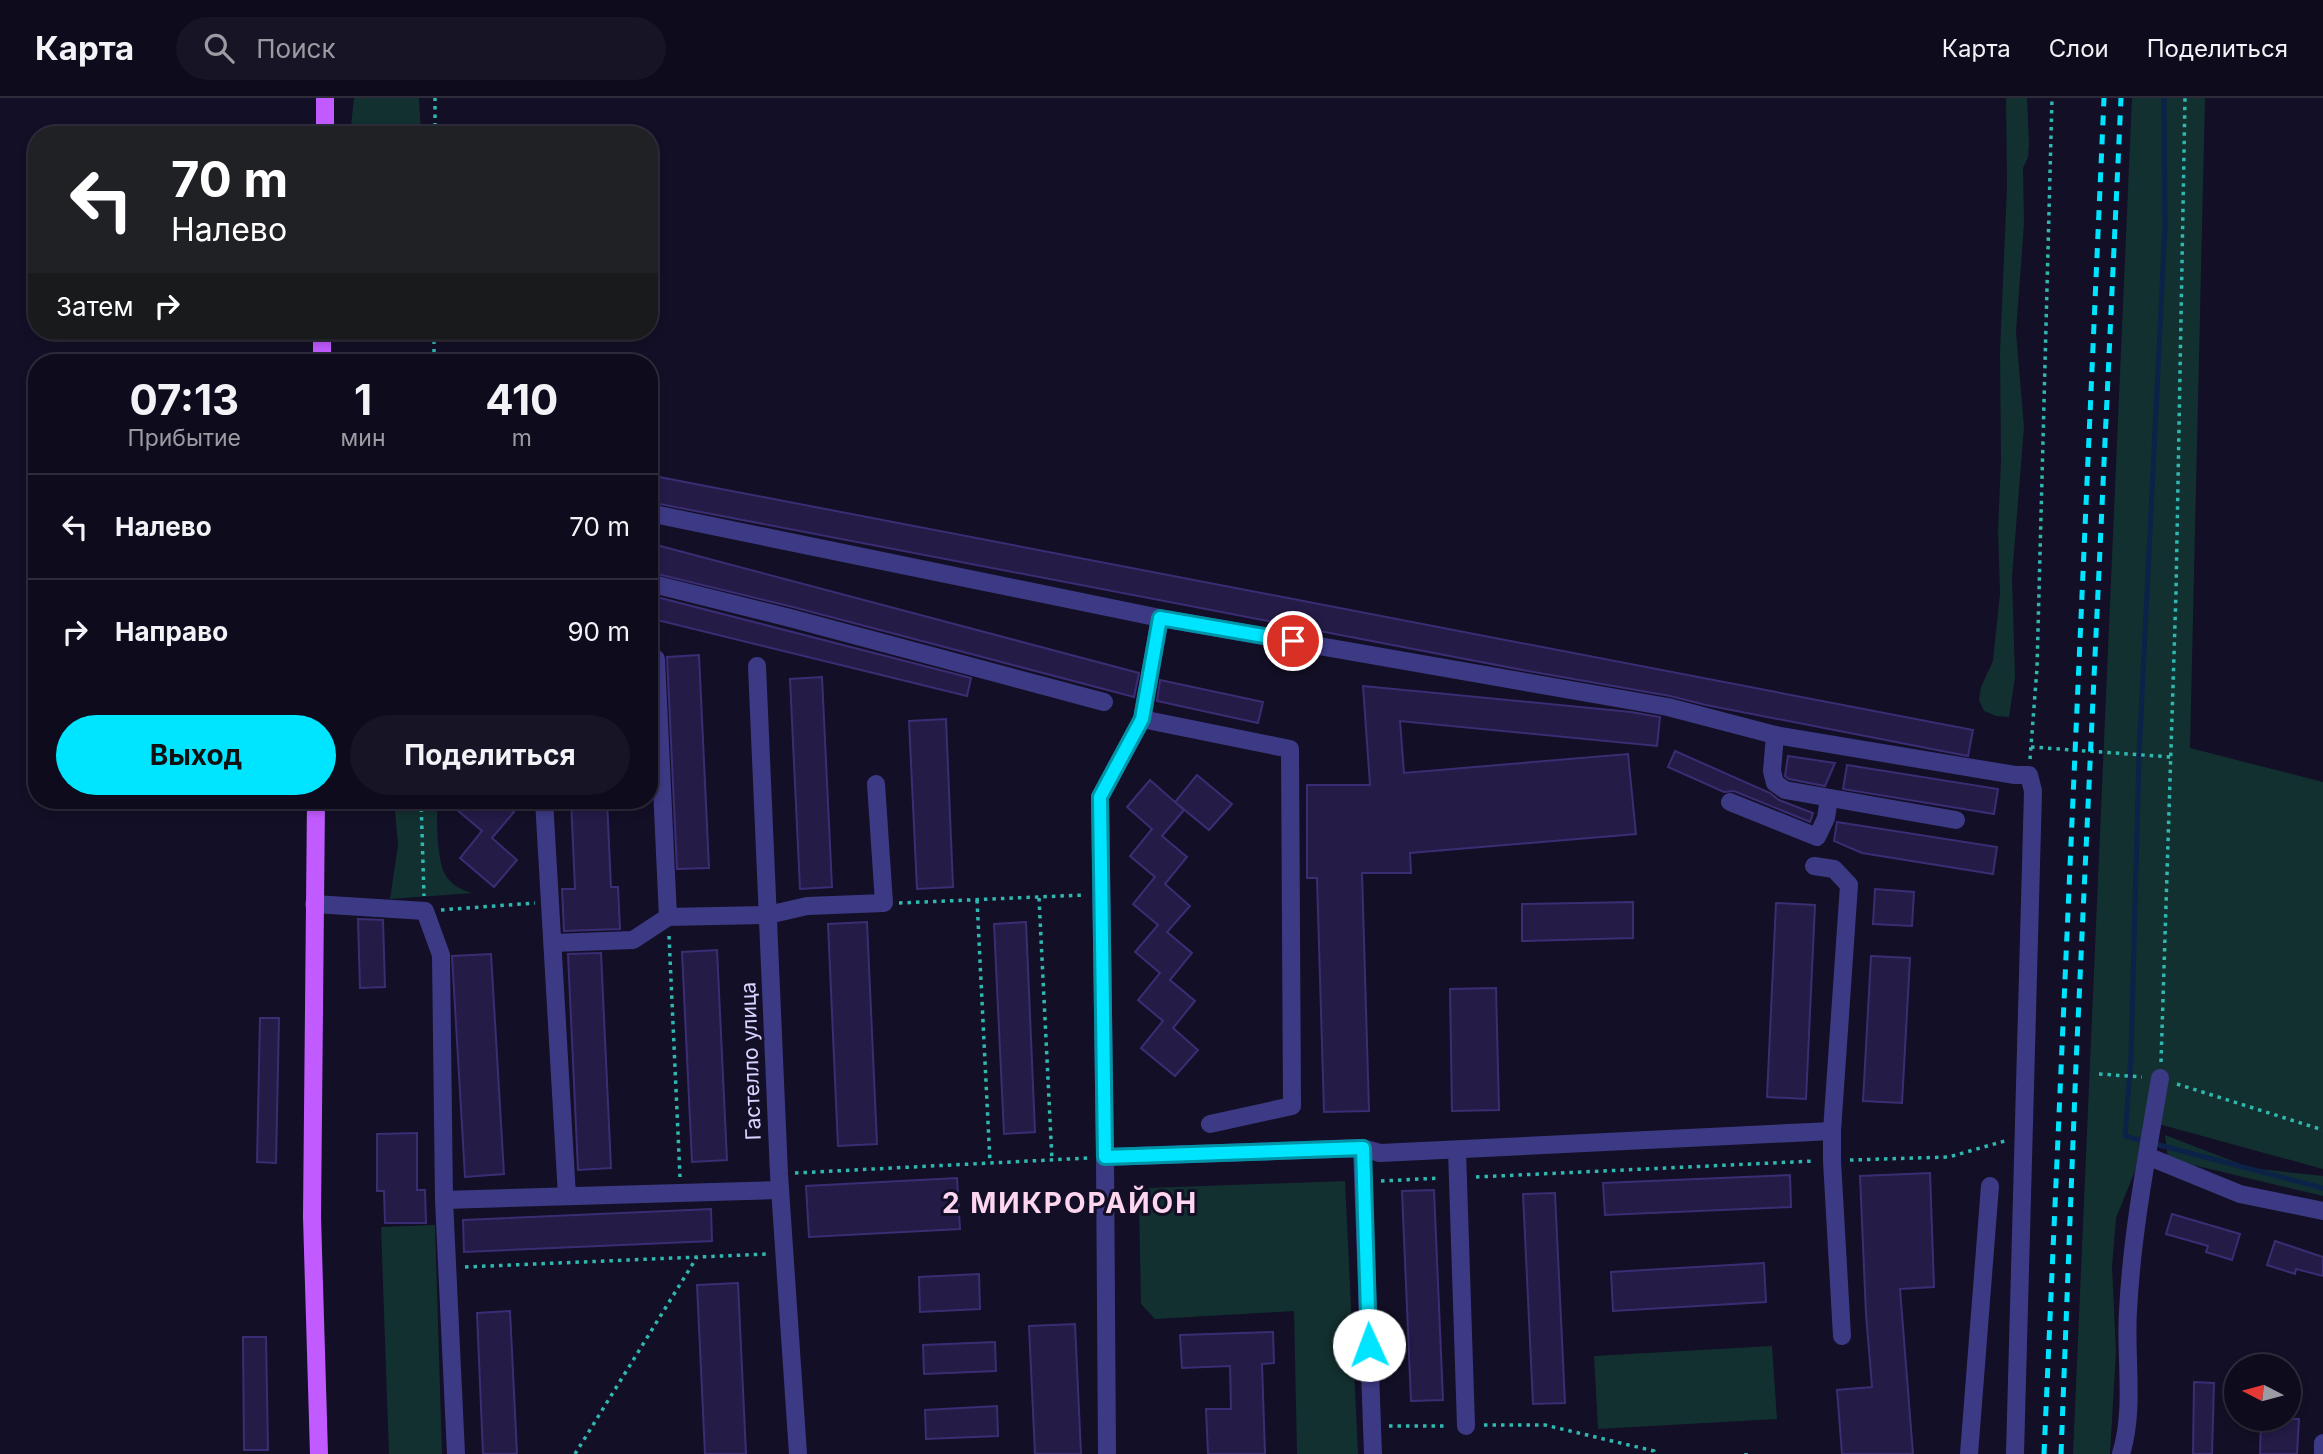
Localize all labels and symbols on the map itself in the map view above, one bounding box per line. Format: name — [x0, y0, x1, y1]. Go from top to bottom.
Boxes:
pin — [1263, 611, 1323, 671]
street label: Гастелло улица — [735, 981, 766, 1141]
district label: 2 МИКРОРАЙОН — [942, 1185, 1198, 1220]
position arrow — [1332, 1308, 1406, 1382]
north arrow — [2224, 1354, 2301, 1432]

